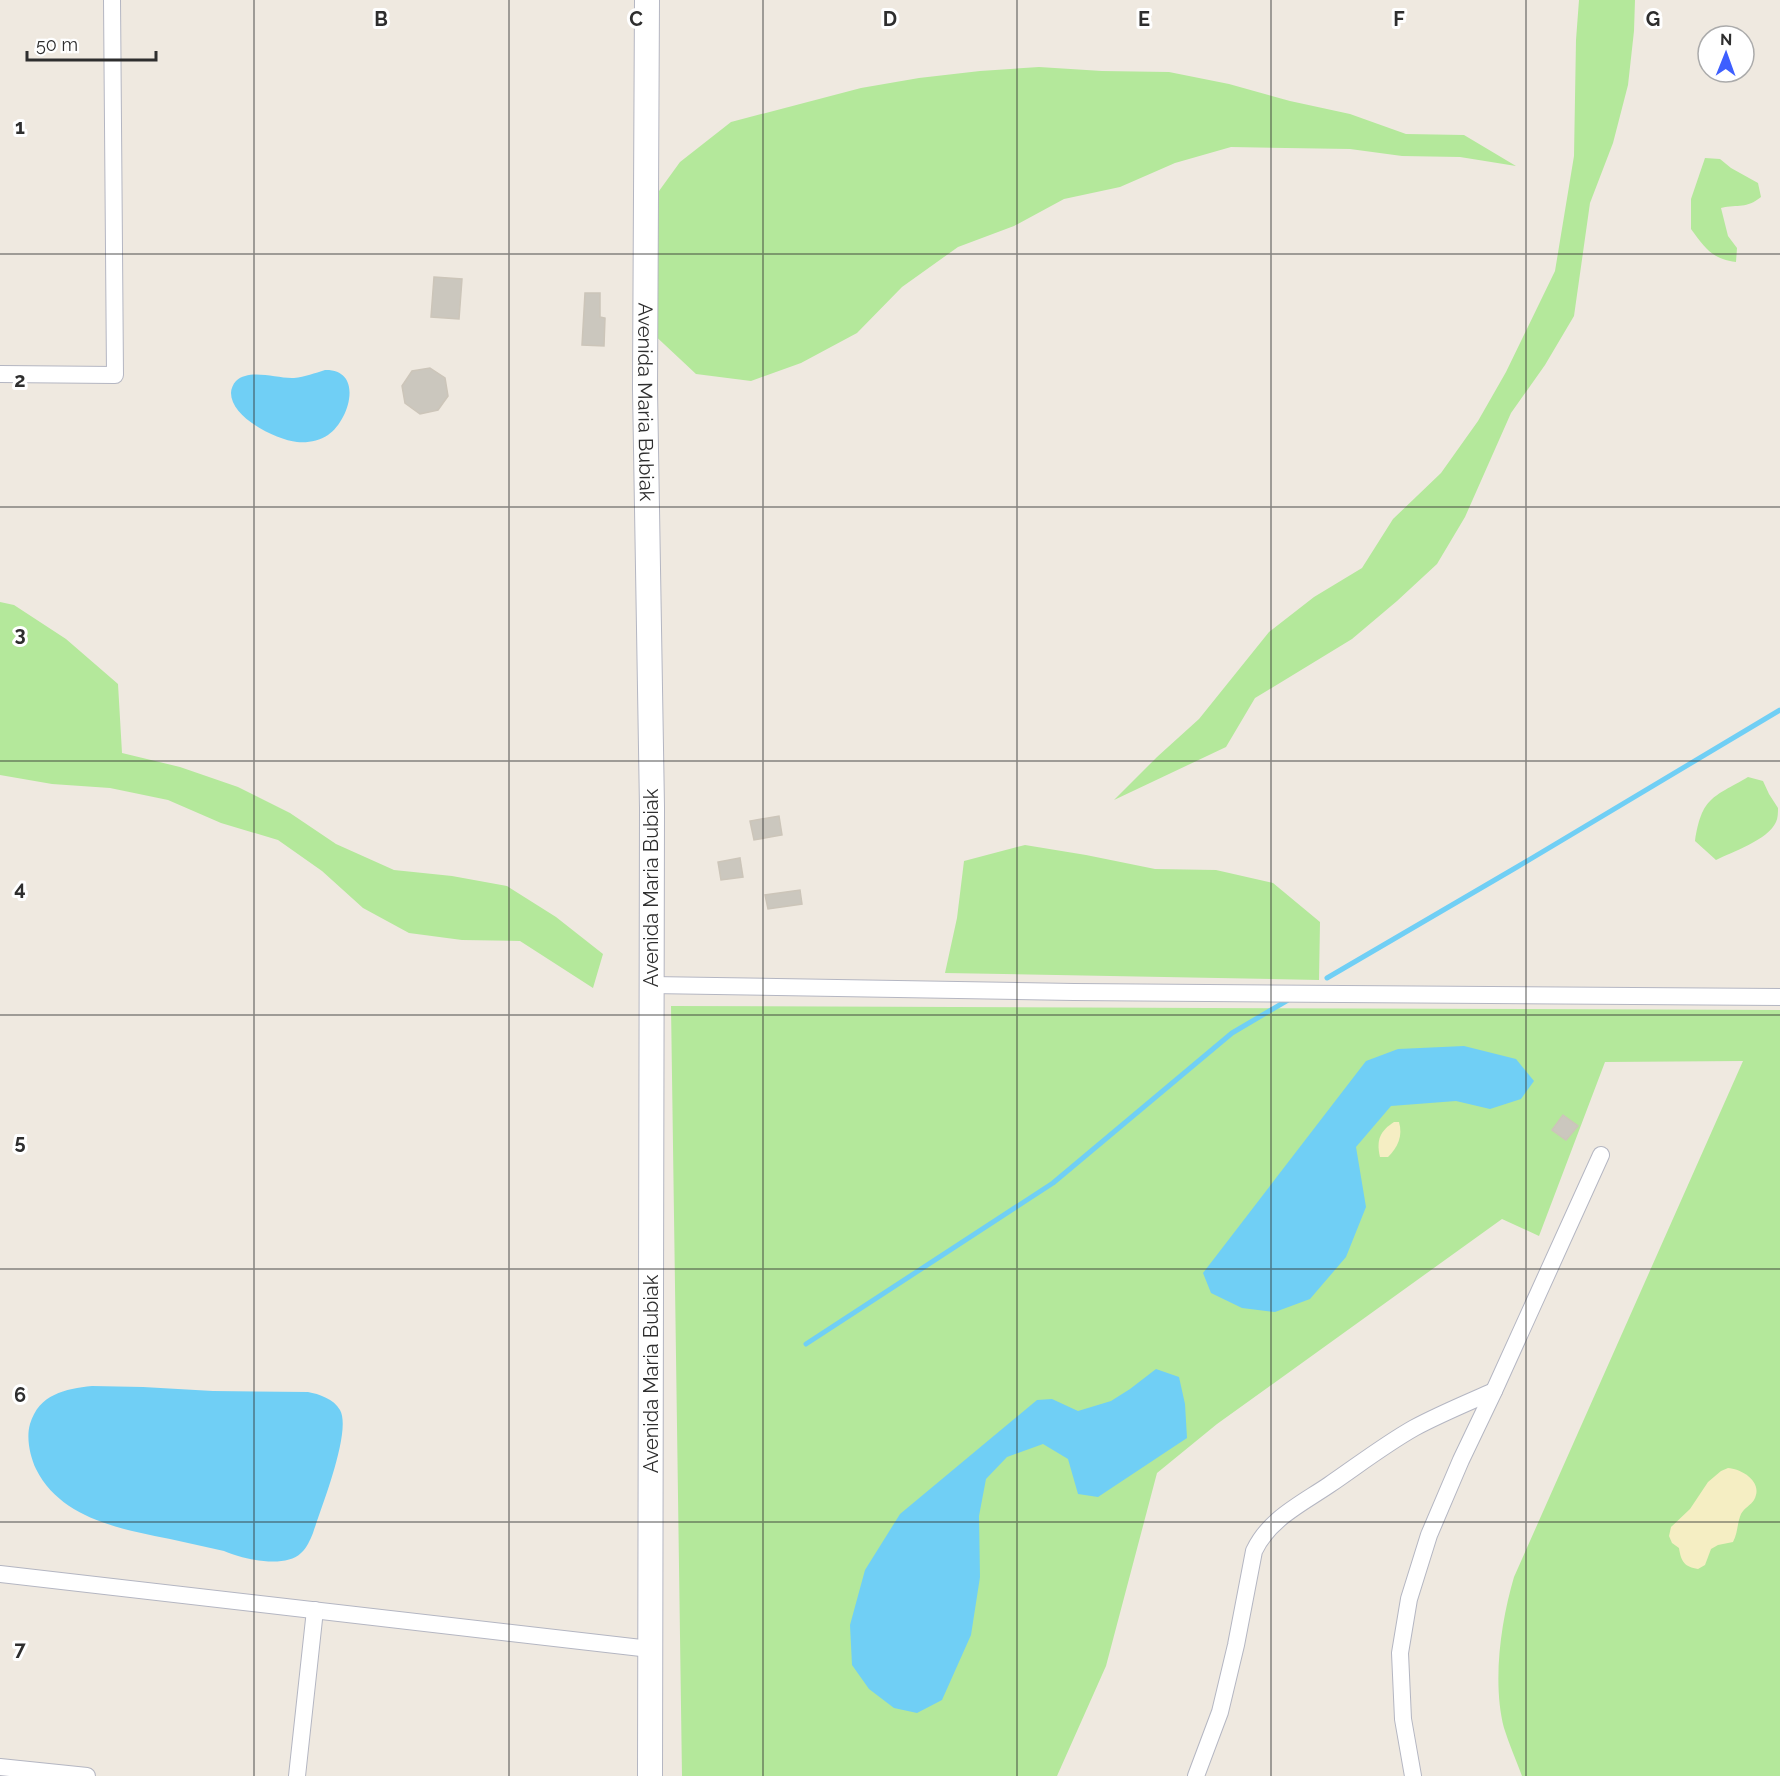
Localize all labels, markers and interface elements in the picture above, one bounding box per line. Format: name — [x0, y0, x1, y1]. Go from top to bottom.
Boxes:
text: B — [374, 7, 388, 31]
text: C — [629, 7, 643, 31]
text: D — [883, 7, 897, 31]
text: E — [1138, 7, 1150, 31]
text: F — [1393, 7, 1405, 31]
text: G — [1646, 7, 1660, 31]
scale bar — [27, 24, 156, 62]
north arrow — [1696, 24, 1756, 84]
text: N — [1720, 30, 1733, 49]
text: 50 m — [36, 34, 78, 55]
text: 1 — [15, 115, 25, 139]
street label: Avenida Maria Bubiak — [633, 303, 659, 502]
text: 2 — [14, 368, 26, 392]
text: 3 — [14, 622, 26, 646]
street label: Avenida Maria Bubiak — [639, 788, 663, 987]
text: 4 — [14, 876, 26, 900]
text: 5 — [14, 1130, 26, 1154]
street label: Avenida Maria Bubiak — [639, 1274, 663, 1473]
text: 6 — [14, 1383, 26, 1407]
text: 7 — [14, 1637, 26, 1661]

